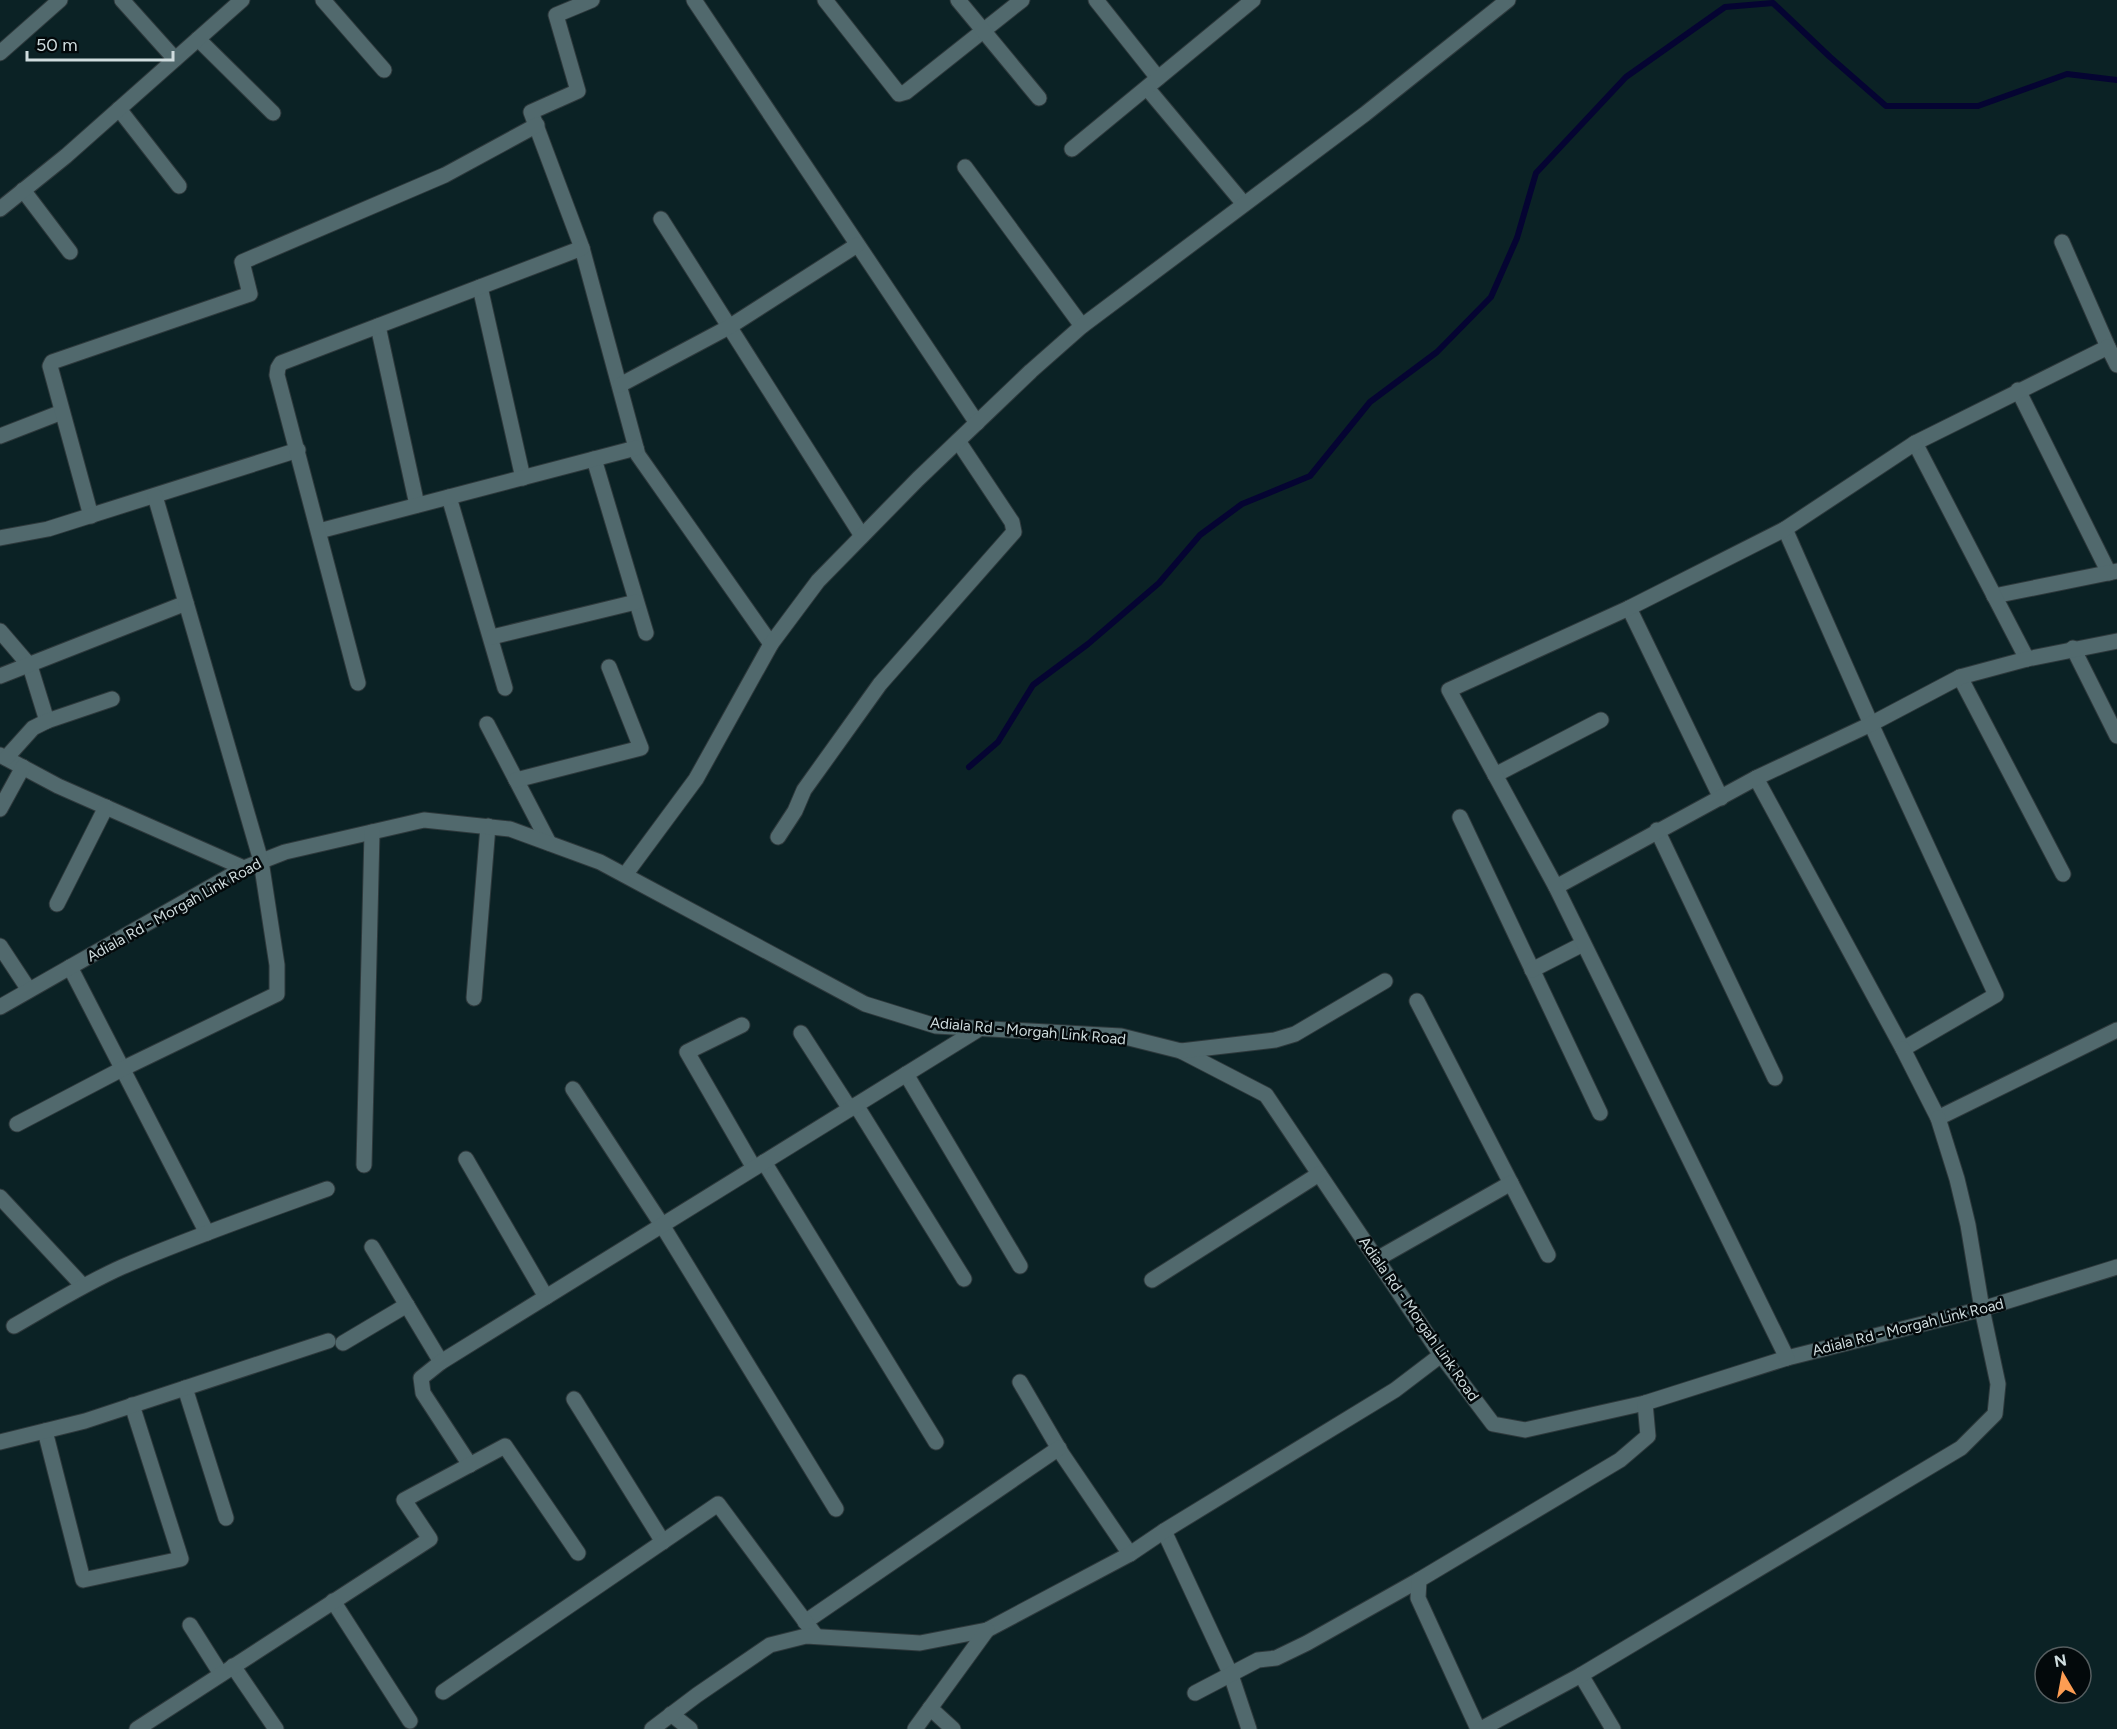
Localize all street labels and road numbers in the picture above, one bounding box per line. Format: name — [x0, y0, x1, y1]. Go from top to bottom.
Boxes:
street label: Adiala Rd - Morgah Link Road — [84, 854, 264, 966]
street label: Adiala Rd - Morgah Link Road — [929, 1013, 1127, 1049]
street label: Adiala Rd - Morgah Link Road — [1355, 1233, 1483, 1405]
street label: Adiala Rd - Morgah Link Road — [1810, 1294, 2006, 1360]

